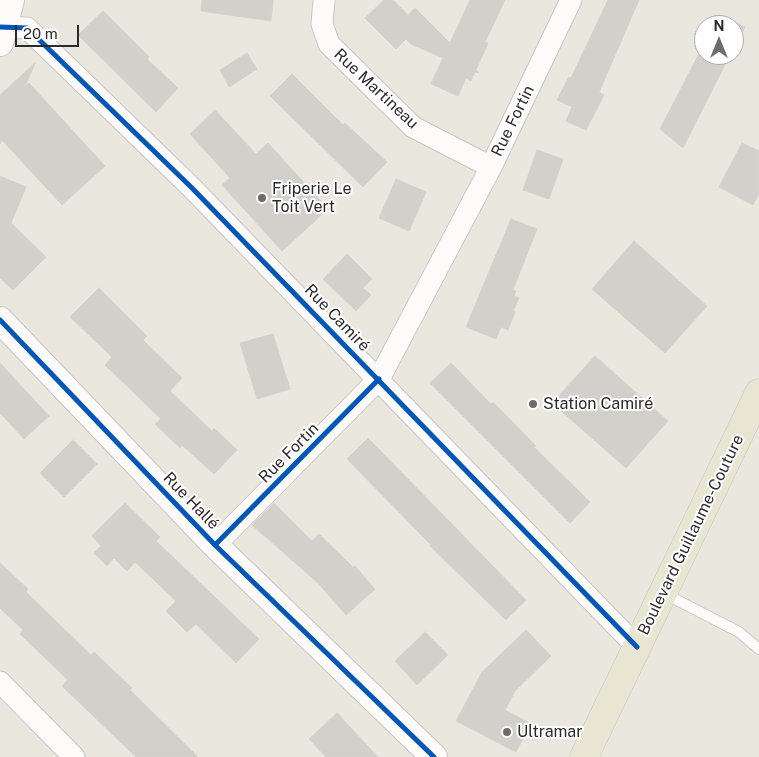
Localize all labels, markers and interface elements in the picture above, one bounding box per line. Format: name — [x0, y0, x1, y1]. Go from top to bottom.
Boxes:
scale bar — [18, 15, 81, 47]
north arrow — [694, 15, 744, 65]
text: N — [714, 18, 724, 34]
text: 20 m — [23, 25, 58, 42]
street label: Rue Martineau — [330, 45, 422, 133]
street label: Rue Fortin — [488, 82, 538, 160]
place label: Friperie Le Toit Vert — [272, 179, 352, 217]
marker: Friperie Le Toit Vert — [256, 192, 268, 204]
street label: Rue Camiré — [300, 280, 374, 356]
place label: Station Camiré — [543, 394, 653, 414]
marker: Station Camiré — [527, 398, 539, 410]
street label: Rue Fortin — [255, 419, 323, 487]
street label: Boulevard Guillaume-Couture — [634, 432, 748, 638]
street label: Rue Hallé — [159, 468, 223, 534]
place label: Ultramar — [517, 722, 582, 742]
marker: Ultramar — [501, 726, 513, 738]

